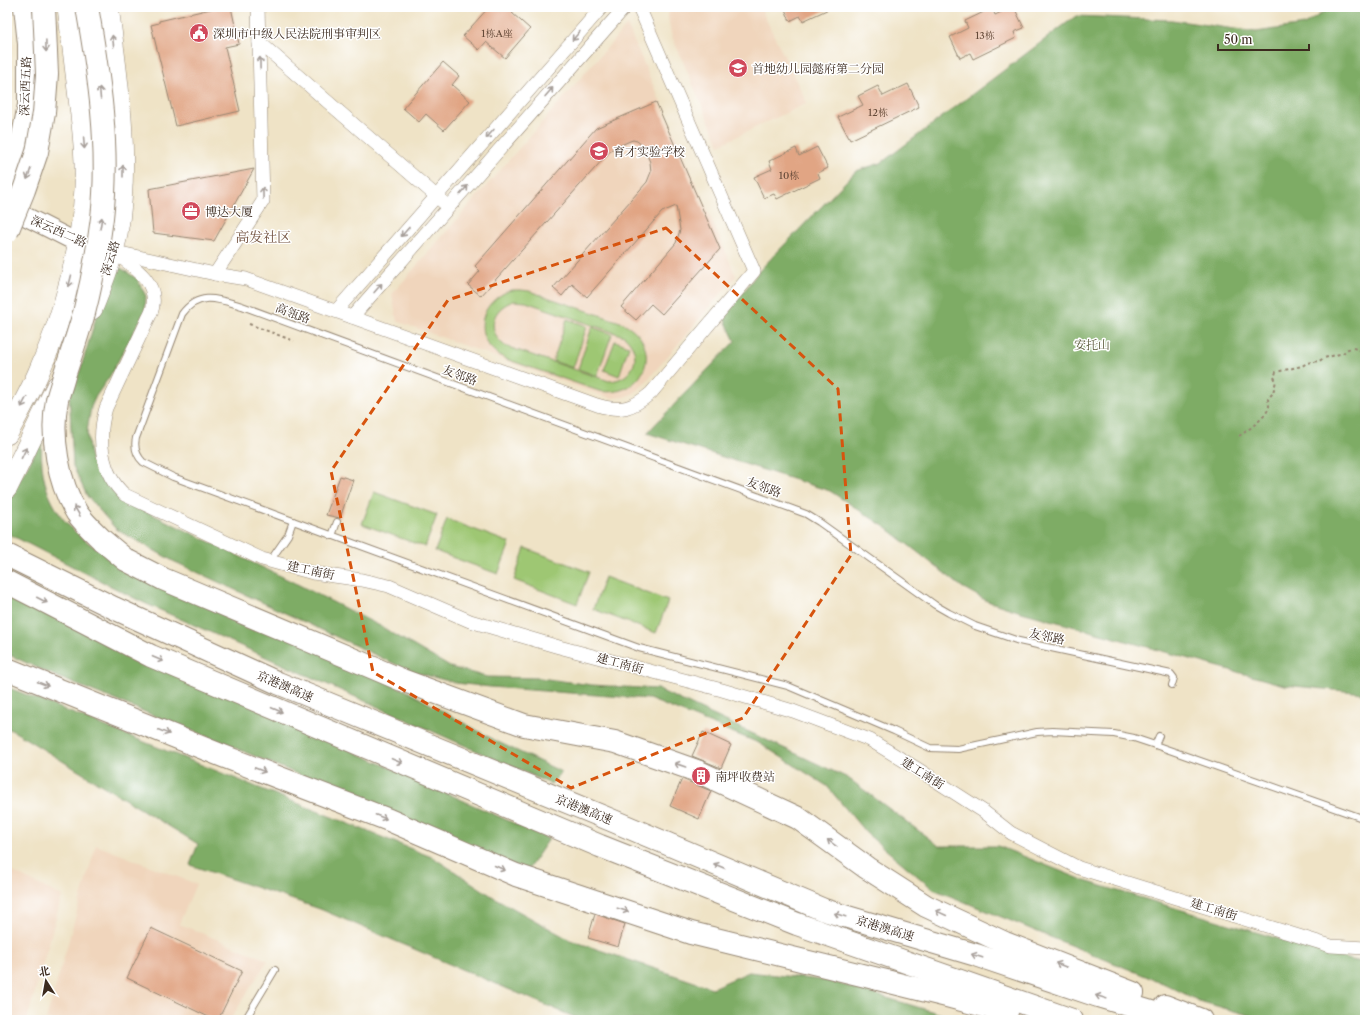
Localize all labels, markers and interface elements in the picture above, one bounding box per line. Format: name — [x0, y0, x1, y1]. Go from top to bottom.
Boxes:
public building icon: 深圳市中级人民法院刑事审判区 — [188, 22, 210, 44]
place label: 深圳市中级人民法院刑事审判区 — [213, 26, 381, 41]
scale bar — [1218, 26, 1309, 52]
house number: 1栋A座 — [481, 27, 513, 40]
house number: 13栋 — [975, 29, 995, 42]
one-way arrow — [572, 31, 581, 41]
text: 50 m — [1224, 32, 1253, 47]
one-way arrow — [109, 35, 116, 48]
one-way arrow — [42, 39, 50, 52]
street label: 深云西五路 — [16, 56, 34, 116]
one-way arrow — [256, 57, 264, 70]
school or university icon: 首地幼儿园懿府第二分园 — [727, 57, 749, 79]
place label: 首地幼儿园懿府第二分园 — [752, 61, 884, 76]
one-way arrow — [96, 87, 103, 100]
one-way arrow — [544, 87, 554, 97]
house number: 12栋 — [868, 106, 888, 119]
one-way arrow — [486, 129, 495, 139]
one-way arrow — [80, 136, 87, 149]
school or university icon: 育才实验学校 — [588, 140, 610, 162]
place label: 育才实验学校 — [613, 144, 685, 159]
one-way arrow — [119, 165, 127, 178]
one-way arrow — [25, 168, 33, 180]
house number: 10栋 — [779, 169, 799, 182]
one-way arrow — [459, 185, 468, 195]
one-way arrow — [259, 187, 267, 200]
office icon: 博达大厦 — [180, 200, 202, 222]
place label: 博达大厦 — [205, 204, 253, 219]
street label: 深云西二路 — [29, 212, 89, 250]
one-way arrow — [97, 216, 105, 229]
one-way arrow — [400, 227, 409, 237]
district label: 高发社区 — [235, 228, 291, 246]
street label: 深云路 — [98, 239, 122, 277]
one-way arrow — [65, 274, 73, 287]
one-way arrow — [373, 283, 382, 293]
street label: 高瓴路 — [274, 300, 312, 326]
park label: 安托山 — [1074, 337, 1110, 352]
street label: 友邻路 — [441, 362, 479, 388]
one-way arrow — [20, 396, 27, 408]
one-way arrow — [21, 448, 28, 460]
street label: 友邻路 — [745, 474, 783, 500]
one-way arrow — [72, 505, 80, 517]
street label: 建工南街 — [286, 558, 337, 583]
one-way arrow — [35, 597, 47, 604]
street label: 友邻路 — [1028, 625, 1066, 647]
street label: 建工南街 — [595, 650, 646, 677]
one-way arrow — [151, 655, 163, 663]
street label: 京港澳高速 — [254, 667, 316, 705]
one-way arrow — [36, 681, 48, 689]
one-way arrow — [271, 707, 283, 714]
one-way arrow — [157, 729, 169, 737]
street label: 建工南街 — [899, 754, 948, 793]
one-way arrow — [390, 758, 402, 765]
one-way arrow — [673, 761, 686, 768]
building icon: 南坪收费站 — [690, 765, 712, 787]
one-way arrow — [253, 767, 265, 775]
place label: 南坪收费站 — [715, 769, 775, 784]
street label: 京港澳高速 — [553, 791, 615, 827]
one-way arrow — [374, 813, 386, 821]
one-way arrow — [827, 838, 838, 847]
one-way arrow — [714, 861, 726, 869]
one-way arrow — [494, 865, 506, 873]
street label: 建工南街 — [1189, 895, 1240, 923]
one-way arrow — [617, 907, 629, 915]
one-way arrow — [936, 909, 948, 916]
one-way arrow — [833, 911, 846, 918]
street label: 京港澳高速 — [854, 912, 916, 944]
one-way arrow — [971, 952, 984, 959]
one-way arrow — [1055, 960, 1067, 968]
north arrow — [26, 961, 66, 1001]
text: 北 — [37, 963, 51, 979]
one-way arrow — [1095, 993, 1108, 1000]

